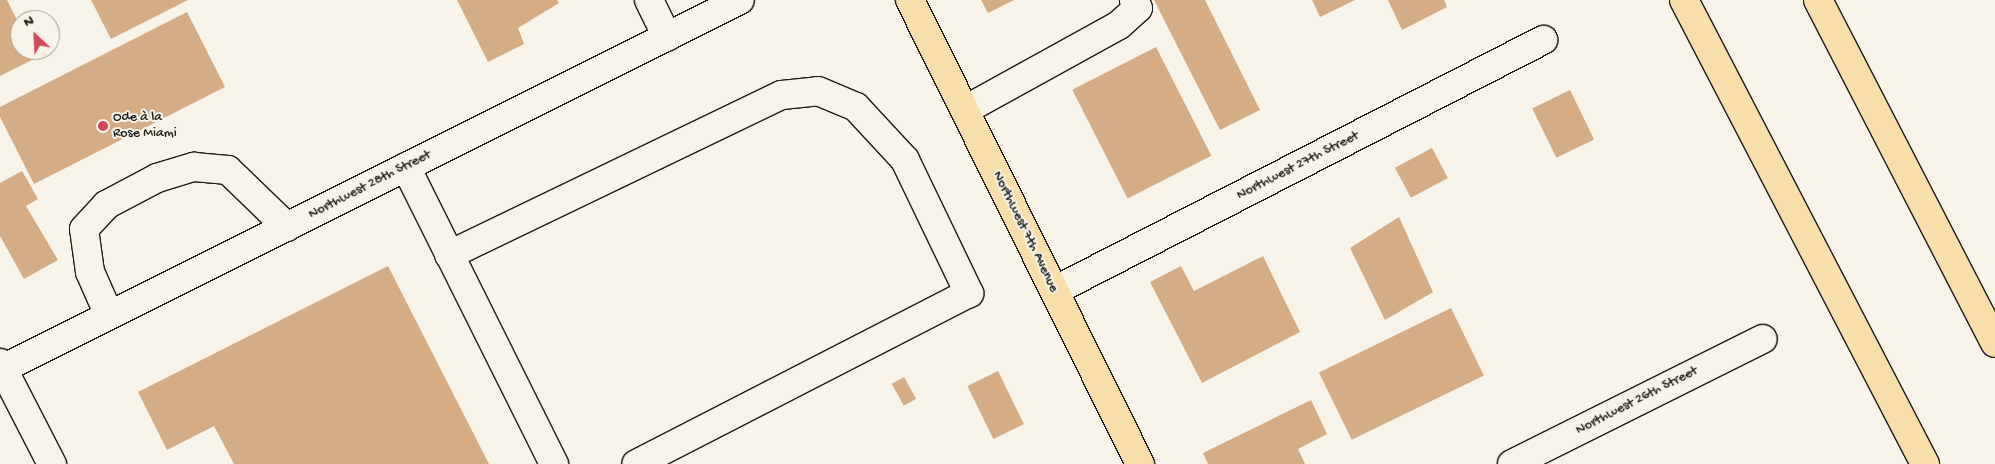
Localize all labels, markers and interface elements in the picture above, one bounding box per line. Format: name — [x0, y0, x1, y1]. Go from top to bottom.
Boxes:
north arrow — [10, 10, 60, 60]
text: N — [21, 12, 37, 31]
place label: Ode à la Rose Miami — [113, 110, 177, 142]
marker: Ode à la Rose Miami — [97, 120, 109, 132]
street label: Northwest 27th Street — [1234, 128, 1362, 204]
street label: Northwest 28th Street — [306, 147, 434, 223]
street label: Northwest 7th Avenue — [988, 169, 1062, 295]
street label: Northwest 26th Street — [1573, 363, 1701, 439]

